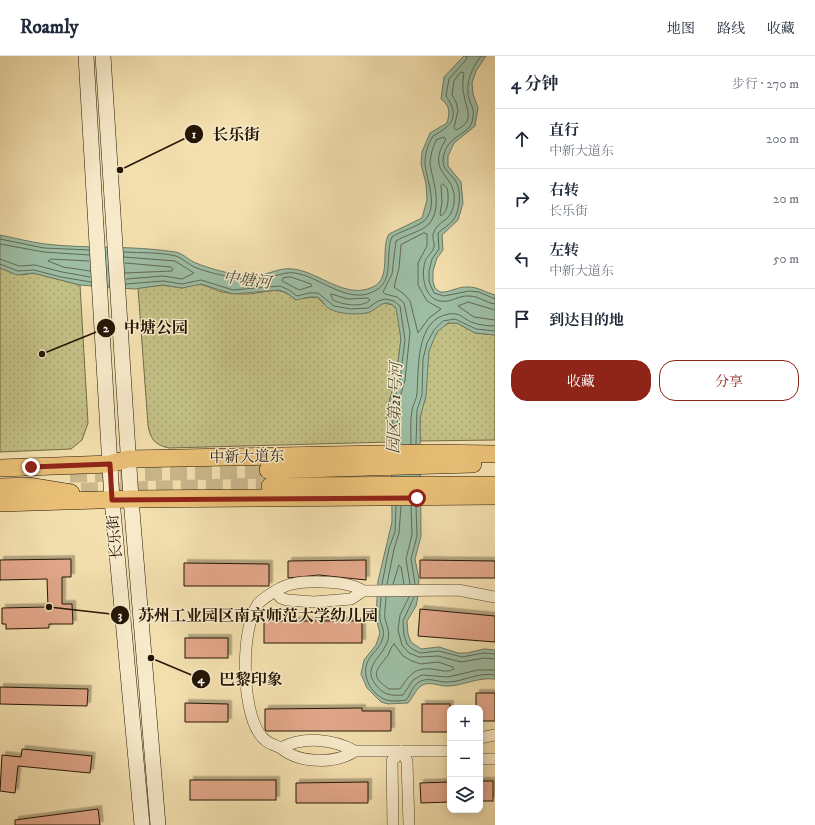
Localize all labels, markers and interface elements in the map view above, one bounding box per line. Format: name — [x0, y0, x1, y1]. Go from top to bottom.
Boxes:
text: Roamly — [20, 16, 79, 39]
text: 地图 — [667, 20, 695, 38]
text: 路线 — [717, 20, 745, 38]
text: 收藏 — [767, 20, 795, 38]
text: 4 分钟 — [511, 73, 558, 95]
text: 步行 · 270 m — [732, 76, 799, 92]
callout: 长乐街 — [184, 120, 268, 148]
text: 直行 — [549, 121, 579, 140]
text: 长乐街 — [212, 125, 260, 145]
text: 1 — [192, 127, 197, 142]
icon: ahead — [511, 128, 533, 150]
text: 200 m — [766, 131, 799, 147]
text: 中新大道东 — [549, 143, 614, 159]
text: 右转 — [549, 181, 579, 200]
icon: right — [511, 188, 533, 210]
text: 20 m — [773, 191, 799, 207]
text: 长乐街 — [549, 203, 588, 219]
text: 左转 — [549, 241, 579, 260]
icon: left — [511, 248, 533, 270]
text: 50 m — [773, 251, 799, 267]
text: 中新大道东 — [549, 263, 614, 279]
water label: 中塘河 — [222, 267, 275, 293]
icon: arrive — [511, 308, 533, 330]
text: 到达目的地 — [549, 311, 624, 330]
callout: 中塘公园 — [96, 314, 196, 342]
text: 中塘公园 — [124, 318, 188, 338]
text: 2 — [103, 321, 110, 336]
water label: 园区第21号河 — [383, 359, 407, 454]
button: 收藏 — [511, 360, 651, 401]
button: 分享 — [659, 360, 799, 401]
street label: 中新大道东 — [209, 447, 285, 467]
route end — [22, 458, 40, 476]
route start — [408, 489, 426, 507]
street label: 长乐街 — [104, 514, 126, 560]
callout: 苏州工业园区南京师范大学幼儿园 — [110, 601, 386, 629]
text: 苏州工业园区南京师范大学幼儿园 — [138, 606, 378, 626]
text: 3 — [118, 608, 123, 623]
callout: 巴黎印象 — [191, 665, 291, 693]
text: 巴黎印象 — [219, 670, 283, 690]
text: 4 — [197, 672, 206, 687]
map controls — [447, 705, 483, 813]
button: + — [447, 705, 483, 741]
button: − — [447, 741, 483, 777]
button: layers — [447, 777, 483, 813]

